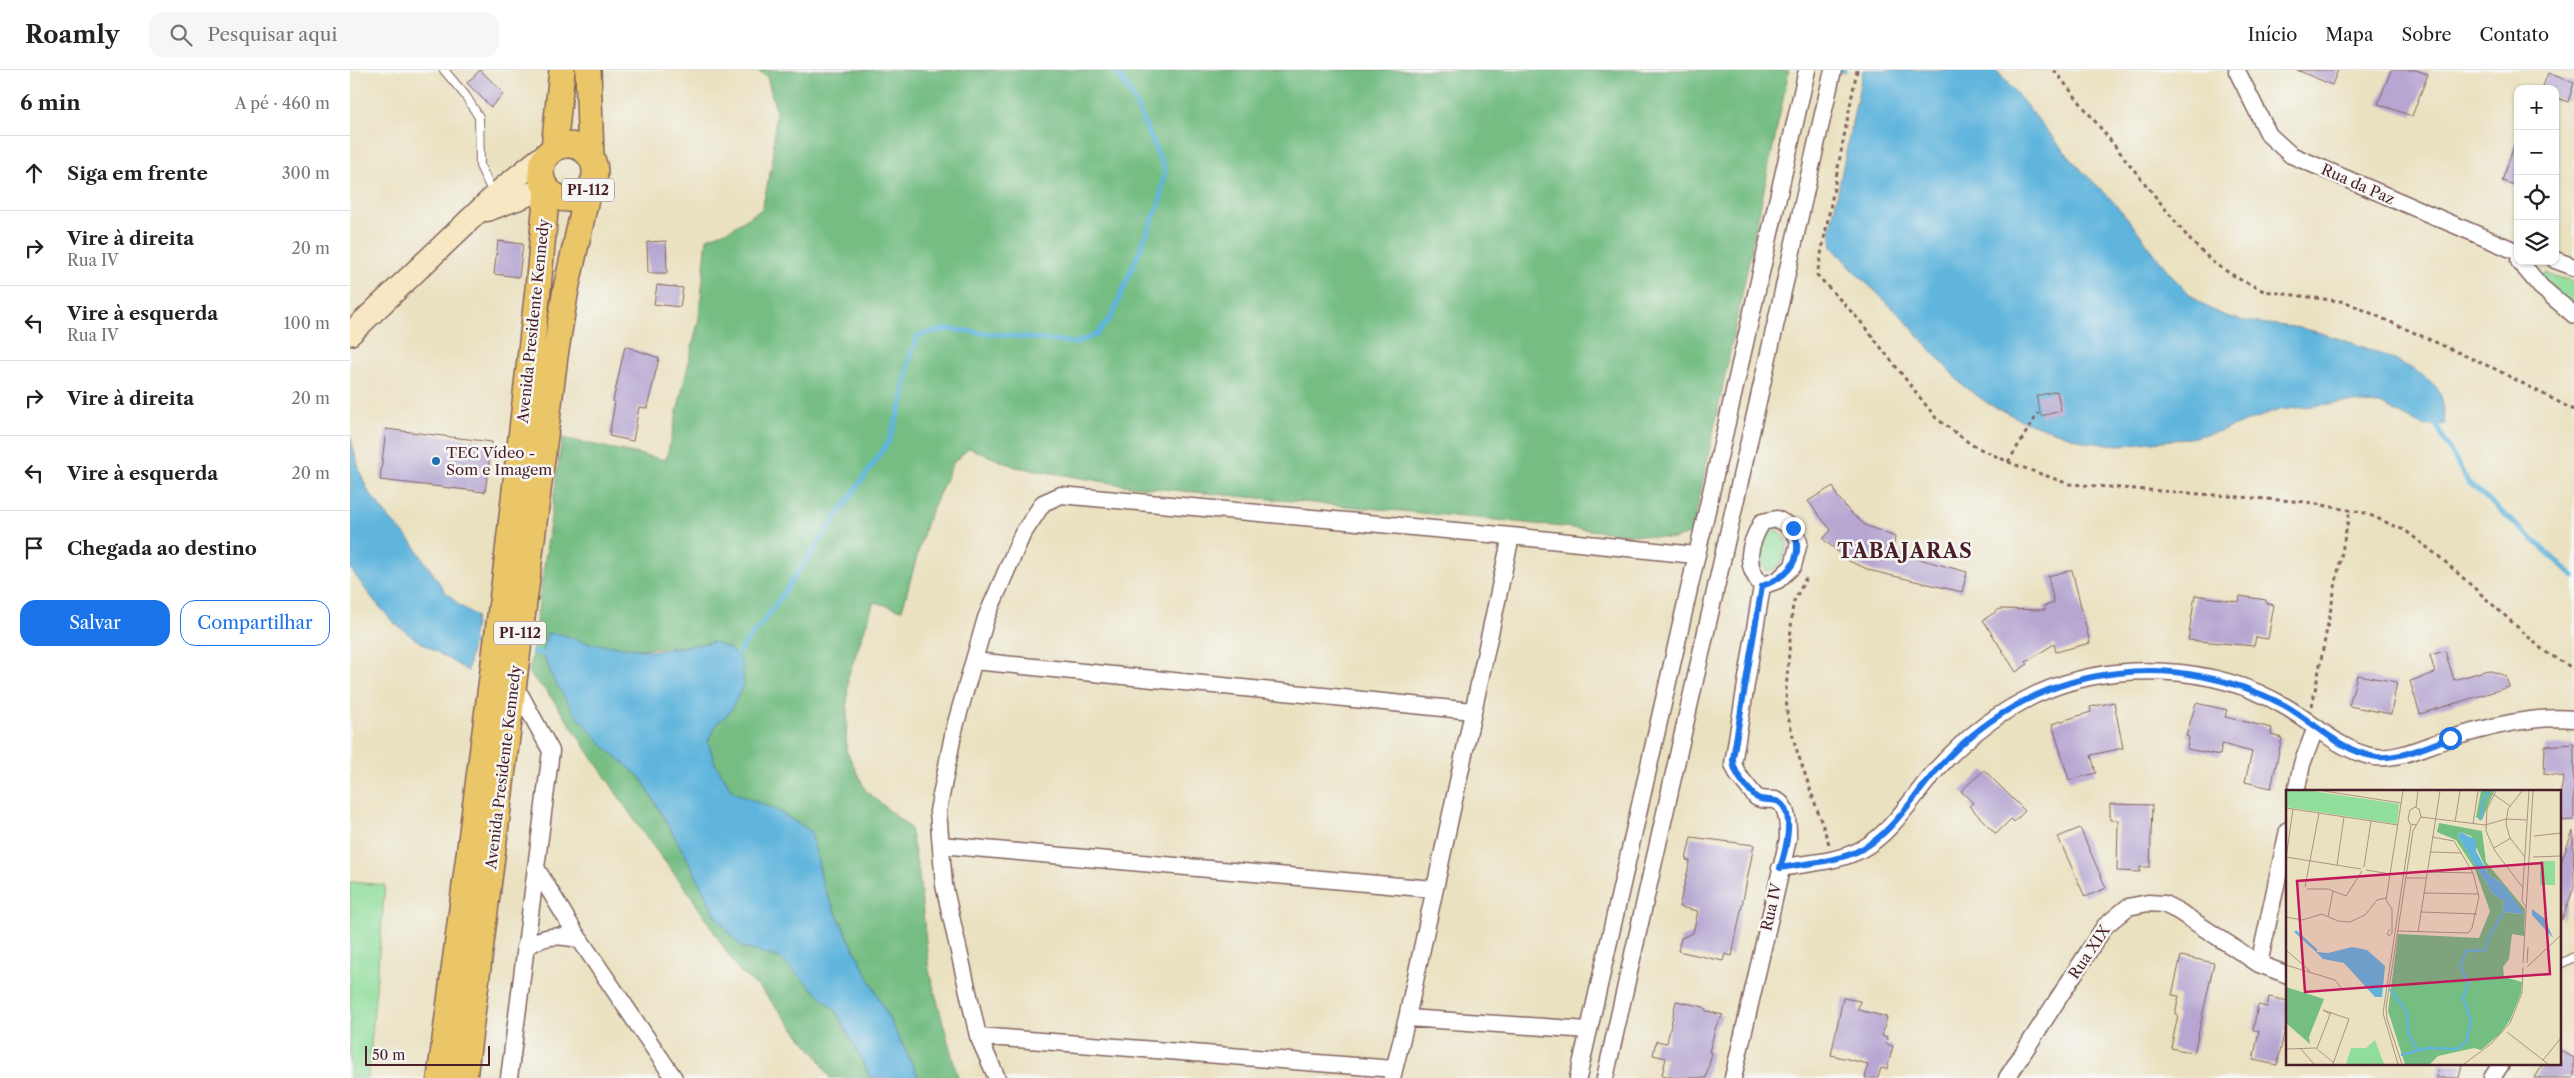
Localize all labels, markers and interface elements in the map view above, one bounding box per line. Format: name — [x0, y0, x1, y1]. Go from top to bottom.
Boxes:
search box — [149, 12, 499, 57]
text: Roamly — [25, 20, 119, 49]
icon: search — [167, 21, 195, 49]
text: Pesquisar aqui — [207, 23, 337, 46]
text: Início — [2248, 24, 2297, 46]
text: Mapa — [2325, 24, 2373, 46]
text: Sobre — [2401, 24, 2452, 46]
text: Contato — [2480, 24, 2549, 46]
map controls — [2514, 85, 2559, 265]
button: + — [2514, 85, 2559, 130]
text: 6 min — [20, 90, 81, 115]
text: A pé · 460 m — [235, 93, 330, 113]
button: − — [2514, 130, 2559, 175]
icon: ahead — [20, 159, 48, 187]
street label: Rua da Paz — [2318, 159, 2398, 209]
text: Siga em frente — [67, 162, 208, 185]
text: 300 m — [282, 163, 330, 183]
button: locate — [2514, 175, 2559, 220]
road number: PI-112 — [562, 178, 614, 202]
street label: Avenida Presidente Kennedy — [513, 217, 553, 425]
button: layers — [2514, 220, 2559, 265]
text: Vire à direita — [67, 227, 194, 250]
icon: right — [20, 234, 48, 262]
text: 20 m — [291, 238, 330, 258]
text: Rua IV — [67, 250, 119, 270]
text: Vire à esquerda — [67, 302, 218, 325]
icon: left — [20, 309, 48, 337]
text: 100 m — [284, 313, 330, 333]
text: Rua IV — [67, 325, 119, 345]
icon: right — [20, 384, 48, 412]
text: Vire à direita — [67, 387, 194, 410]
text: 20 m — [291, 388, 330, 408]
place label: TEC Vídeo - Som e Imagem — [446, 443, 552, 479]
marker: TEC Vídeo - Som e Imagem — [430, 455, 442, 467]
icon: left — [20, 459, 48, 487]
text: Vire à esquerda — [67, 462, 218, 485]
text: 20 m — [291, 463, 330, 483]
route end — [1782, 517, 1805, 540]
icon: arrive — [20, 534, 48, 562]
text: Chegada ao destino — [67, 537, 257, 560]
district label: TABAJARAS — [1837, 539, 1973, 563]
button: Salvar — [20, 600, 170, 646]
button: Compartilhar — [180, 600, 330, 646]
road number: PI-112 — [494, 622, 546, 644]
street label: Avenida Presidente Kennedy — [481, 663, 525, 871]
route start — [2439, 727, 2462, 750]
inset map — [2286, 790, 2562, 1066]
street label: Rua IV — [1756, 880, 1786, 933]
street label: Rua XIX — [2064, 921, 2114, 983]
scale bar — [365, 1043, 490, 1066]
text: 50 m — [372, 1046, 405, 1064]

